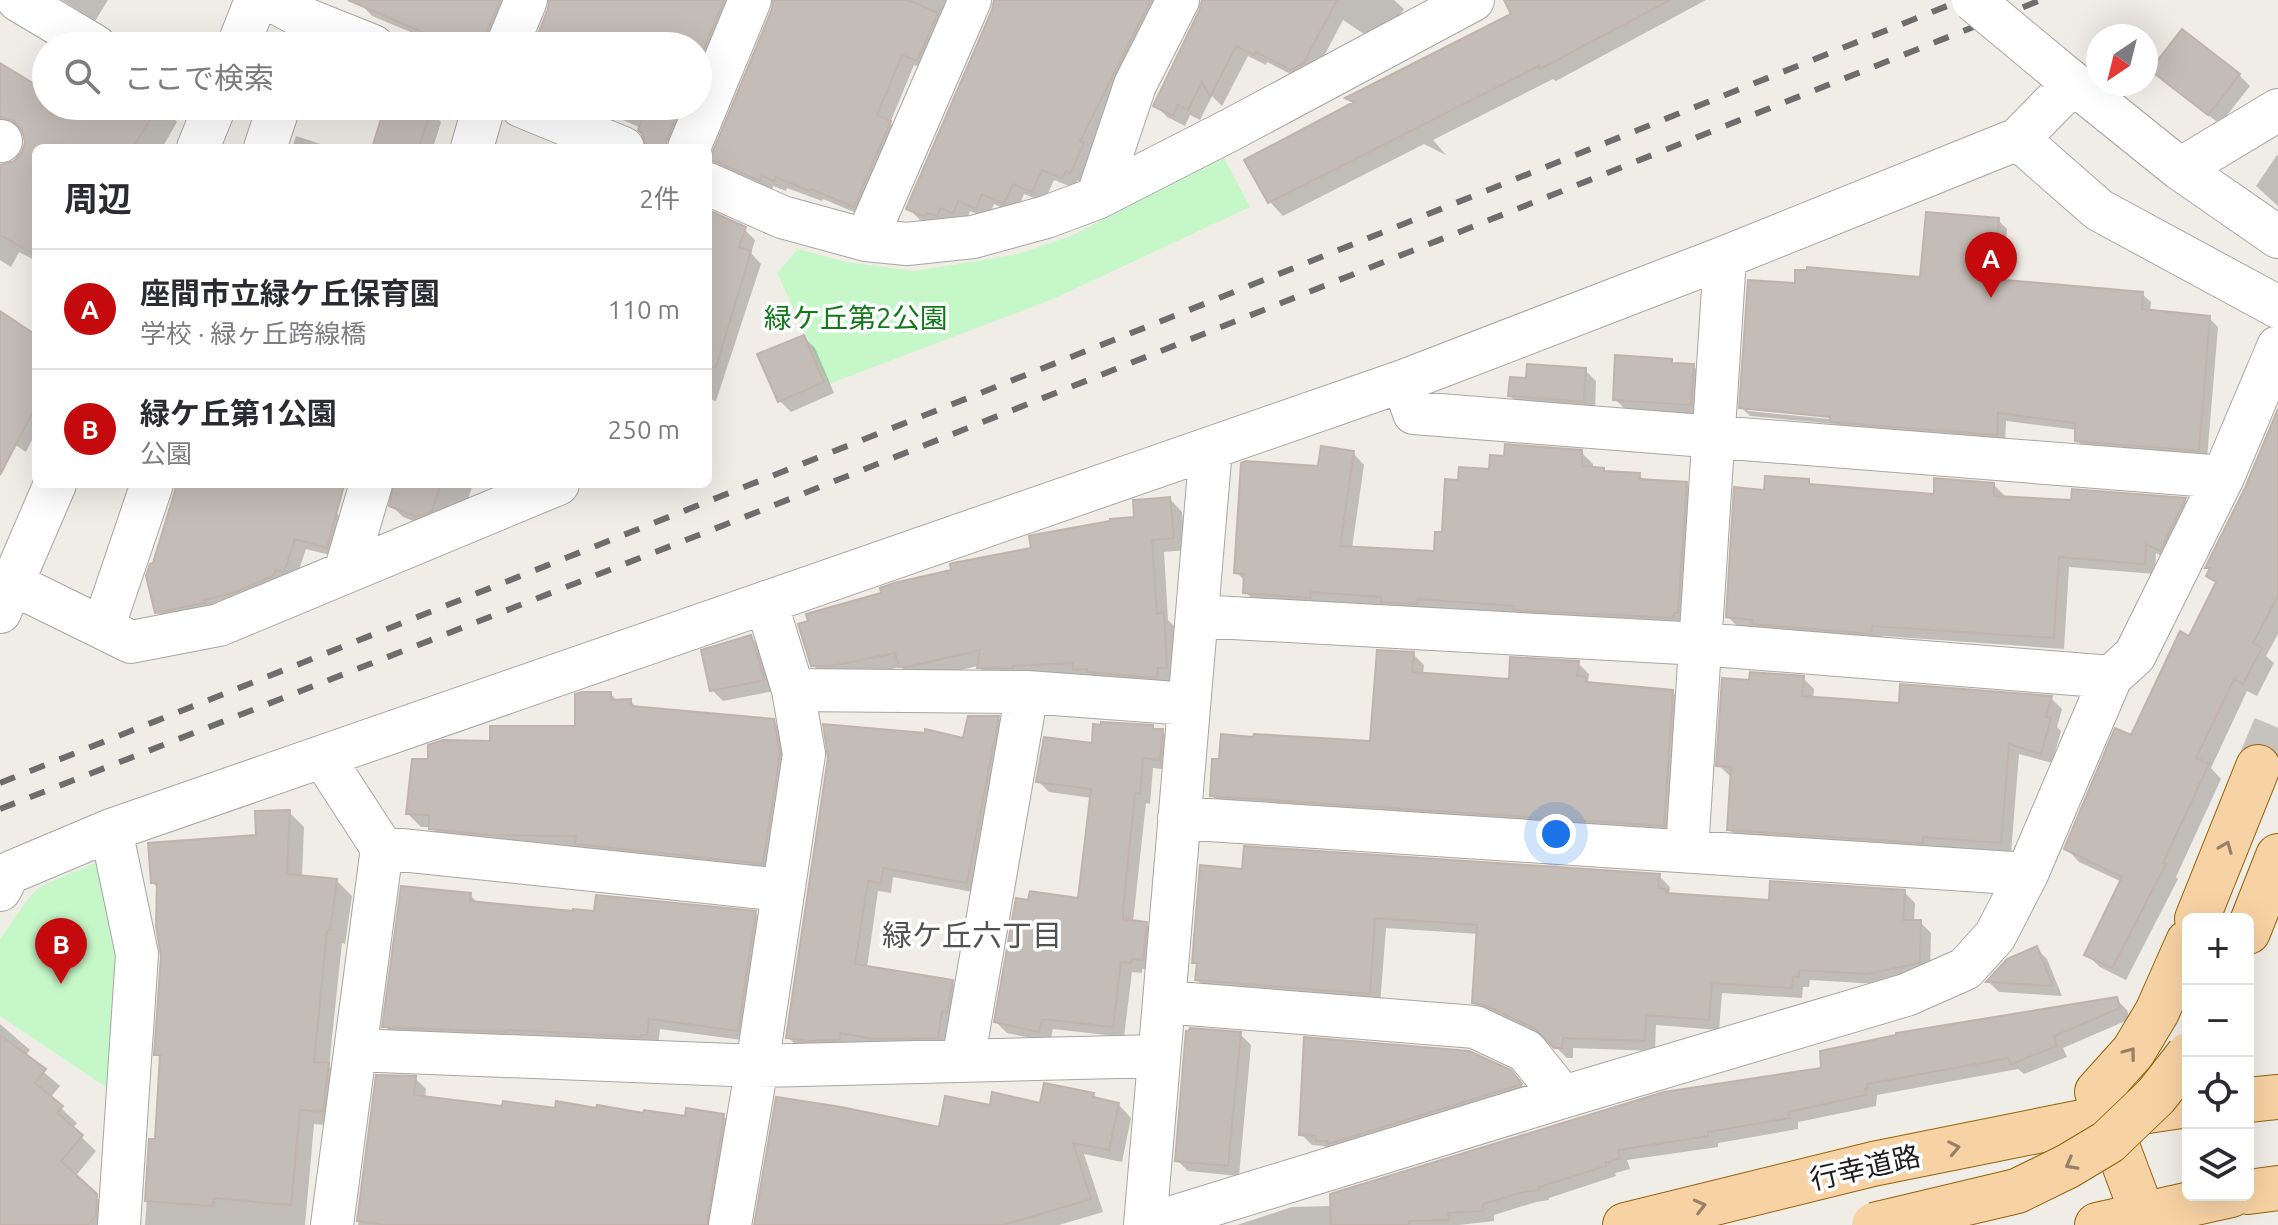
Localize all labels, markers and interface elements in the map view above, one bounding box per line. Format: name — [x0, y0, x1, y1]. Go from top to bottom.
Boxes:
north arrow — [2086, 24, 2158, 96]
search box — [32, 32, 712, 120]
icon: search — [60, 54, 104, 98]
text: ここで検索 — [124, 61, 274, 95]
text: 周辺 — [64, 179, 132, 217]
text: 2件 — [639, 184, 680, 213]
pin: A — [1965, 232, 2017, 298]
text: 座間市立緑ケ丘保育園 — [140, 276, 440, 310]
text: A — [81, 295, 99, 324]
text: 110 m — [608, 295, 680, 324]
park label: 緑ケ丘第2公園 — [764, 302, 948, 333]
text: 学校 · 緑ヶ丘跨線橋 — [140, 319, 366, 348]
text: 緑ケ丘第1公園 — [140, 396, 337, 430]
text: B — [81, 415, 99, 444]
text: 250 m — [608, 415, 680, 444]
text: 公園 — [140, 439, 192, 468]
your location — [1536, 814, 1576, 854]
one-way arrow — [2217, 841, 2233, 855]
map controls — [2182, 913, 2254, 1201]
button: + — [2182, 913, 2254, 985]
pin: B — [35, 918, 87, 984]
district label: 緑ケ丘六丁目 — [882, 918, 1062, 952]
button: − — [2182, 985, 2254, 1057]
one-way arrow — [2121, 1047, 2135, 1062]
button: locate — [2182, 1057, 2254, 1129]
button: layers — [2182, 1129, 2254, 1201]
street label: 行幸道路 — [1807, 1139, 1923, 1195]
one-way arrow — [1946, 1140, 1960, 1157]
one-way arrow — [2065, 1154, 2080, 1170]
one-way arrow — [1693, 1198, 1707, 1215]

